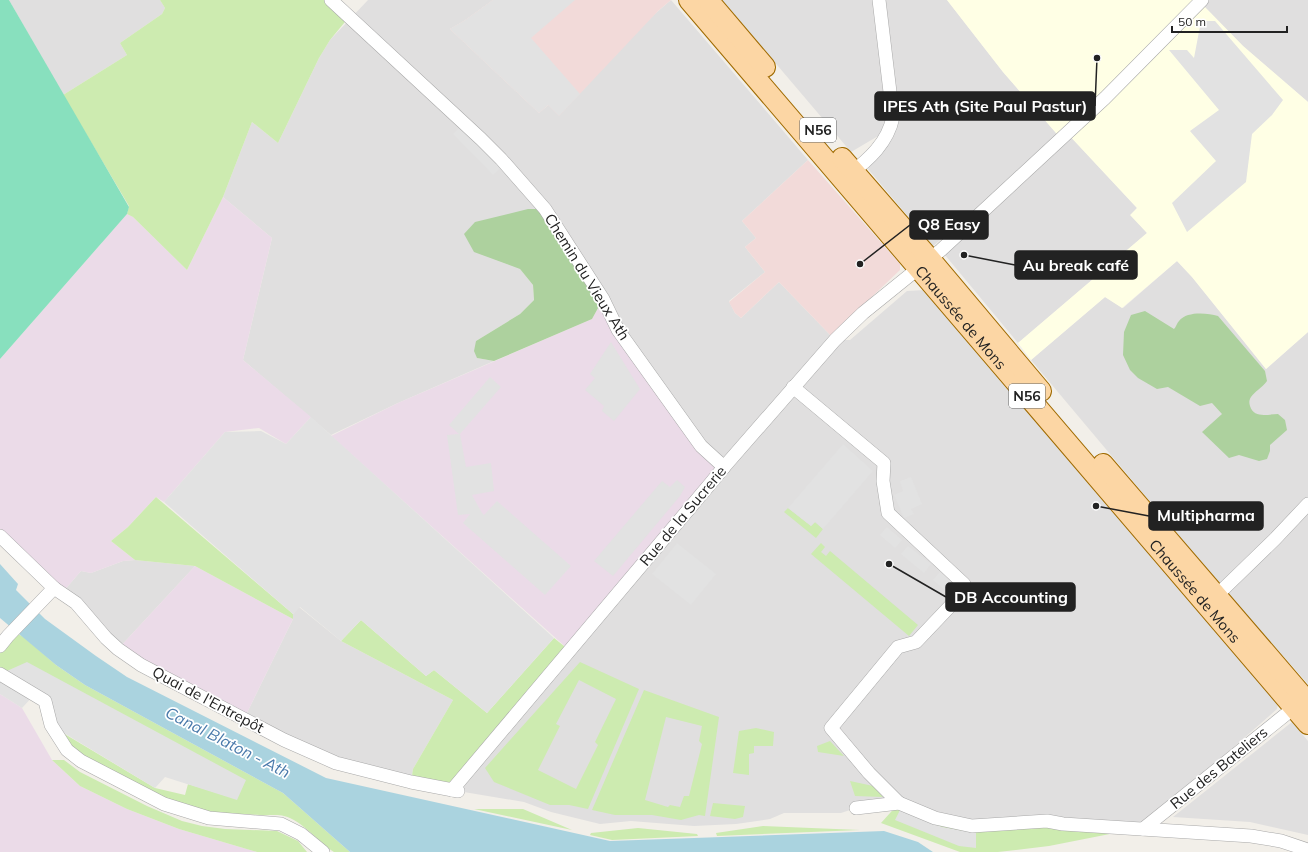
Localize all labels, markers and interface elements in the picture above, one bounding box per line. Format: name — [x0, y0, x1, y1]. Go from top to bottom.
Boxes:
scale bar — [1172, 8, 1287, 34]
text: 50 m — [1178, 14, 1206, 29]
callout: IPES Ath (Site Paul Pastur) — [875, 92, 1095, 120]
text: IPES Ath (Site Paul Pastur) — [883, 96, 1087, 116]
road number: N56 — [800, 118, 836, 142]
street label: Chemin du Vieux Ath — [541, 210, 634, 344]
callout: Q8 Easy — [910, 211, 988, 239]
text: Q8 Easy — [918, 214, 981, 234]
callout: Au break café — [1015, 251, 1137, 279]
text: Au break café — [1023, 255, 1129, 275]
street label: Chaussée de Mons — [911, 262, 1011, 373]
road number: N56 — [1009, 384, 1045, 408]
street label: Rue de la Sucrerie — [635, 462, 730, 570]
callout: Multipharma — [1149, 502, 1263, 530]
text: Multipharma — [1157, 505, 1255, 525]
street label: Chaussée de Mons — [1145, 535, 1245, 647]
callout: DB Accounting — [946, 583, 1075, 611]
text: DB Accounting — [954, 587, 1068, 607]
street label: Quai de l'Entrepôt — [149, 662, 267, 737]
water label: Canal Blaton - Ath — [162, 702, 294, 782]
street label: Rue des Bateliers — [1166, 722, 1271, 813]

